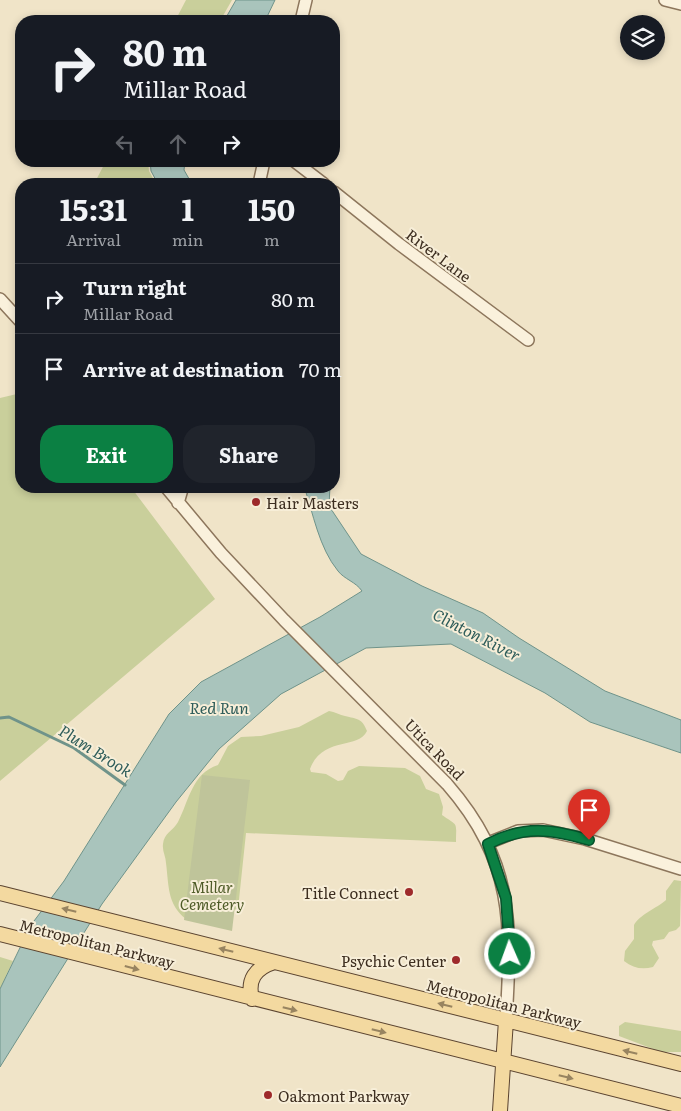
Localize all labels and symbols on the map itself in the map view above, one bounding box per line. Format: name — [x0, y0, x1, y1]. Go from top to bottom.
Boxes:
street label: River Lane — [401, 223, 477, 287]
place label: Hair Masters — [266, 491, 359, 514]
marker: Hair Masters — [250, 496, 262, 508]
water label: Clinton River — [429, 602, 525, 666]
water label: Red Run — [189, 695, 249, 719]
street label: Utica Road — [400, 713, 470, 785]
water label: Plum Brook — [55, 718, 138, 782]
pin — [568, 789, 610, 840]
park label: Millar Cemetery — [180, 875, 244, 915]
place label: Title Connect — [302, 881, 399, 904]
marker: Title Connect — [403, 886, 415, 898]
one-way arrow — [61, 906, 76, 914]
street label: Metropolitan Parkway — [17, 913, 177, 973]
position arrow — [483, 927, 535, 979]
one-way arrow — [219, 946, 234, 954]
place label: Psychic Center — [341, 949, 446, 972]
marker: Psychic Center — [450, 954, 462, 966]
one-way arrow — [125, 965, 140, 973]
street label: Metropolitan Parkway — [424, 973, 584, 1033]
one-way arrow — [437, 1001, 452, 1009]
one-way arrow — [282, 1005, 297, 1013]
one-way arrow — [372, 1027, 387, 1035]
one-way arrow — [622, 1047, 637, 1055]
one-way arrow — [558, 1073, 573, 1081]
place label: Oakmont Parkway — [278, 1084, 410, 1107]
marker: Oakmont Parkway — [262, 1089, 274, 1101]

